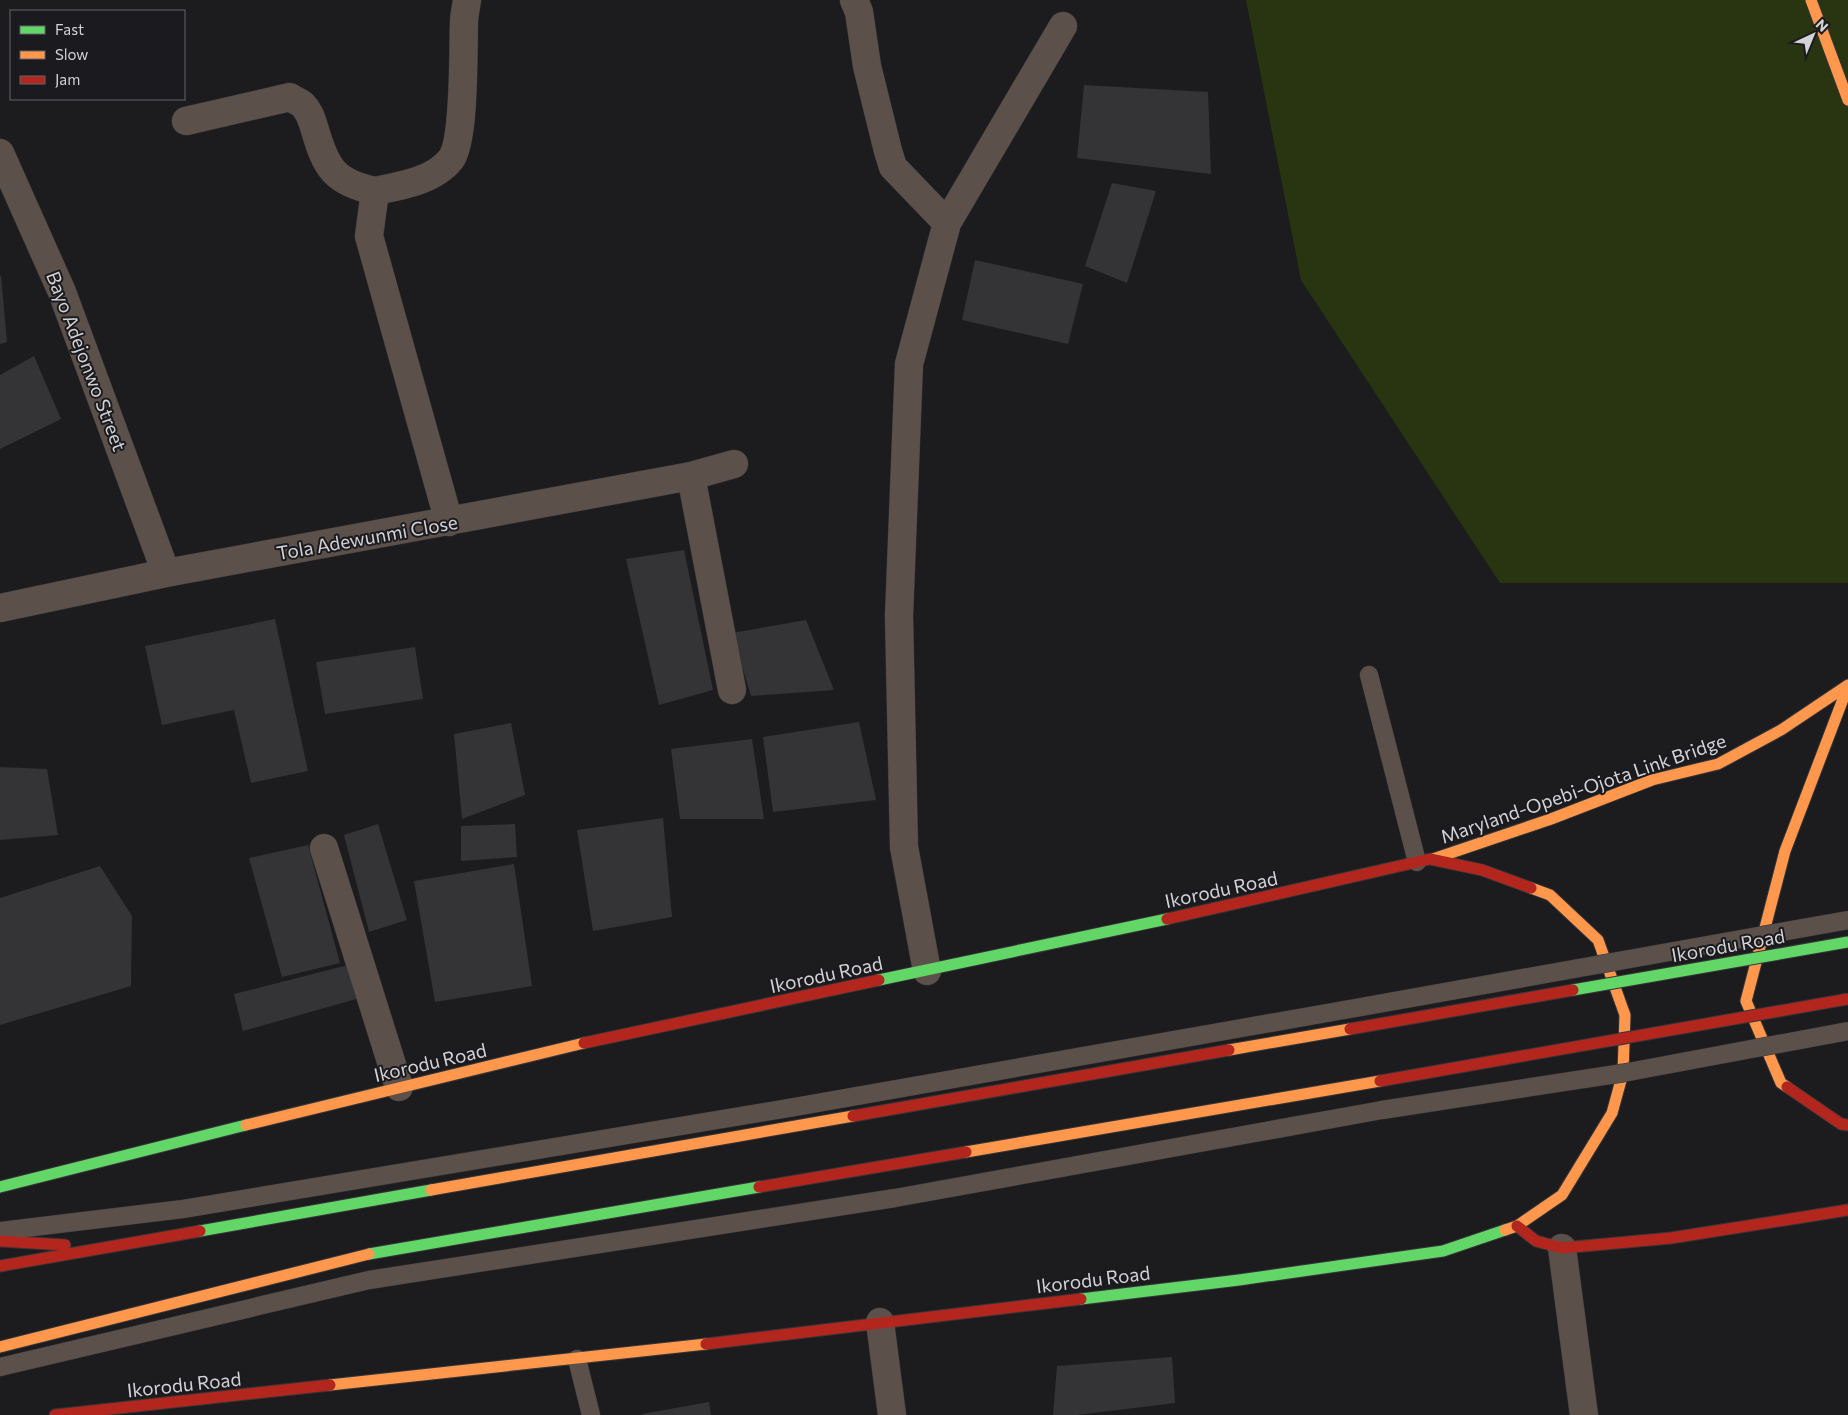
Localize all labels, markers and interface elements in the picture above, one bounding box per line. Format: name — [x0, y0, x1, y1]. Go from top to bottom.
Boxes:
legend — [10, 10, 185, 100]
north arrow — [1788, 10, 1838, 60]
text: N — [1813, 16, 1832, 35]
text: Fast — [55, 20, 84, 38]
text: Slow — [55, 45, 88, 63]
text: Jam — [55, 70, 80, 88]
street label: Bayo Adejonwo Street — [42, 268, 132, 454]
street label: Tola Adewunmi Close — [275, 510, 459, 564]
street label: Maryland-Opebi-Ojota Link Bridge — [1437, 728, 1729, 848]
street label: Ikorodu Road — [1162, 866, 1280, 912]
street label: Ikorodu Road — [1669, 924, 1787, 966]
street label: Ikorodu Road — [767, 951, 885, 997]
street label: Ikorodu Road — [372, 1038, 488, 1086]
street label: Ikorodu Road — [1035, 1261, 1151, 1297]
street label: Ikorodu Road — [126, 1367, 242, 1401]

